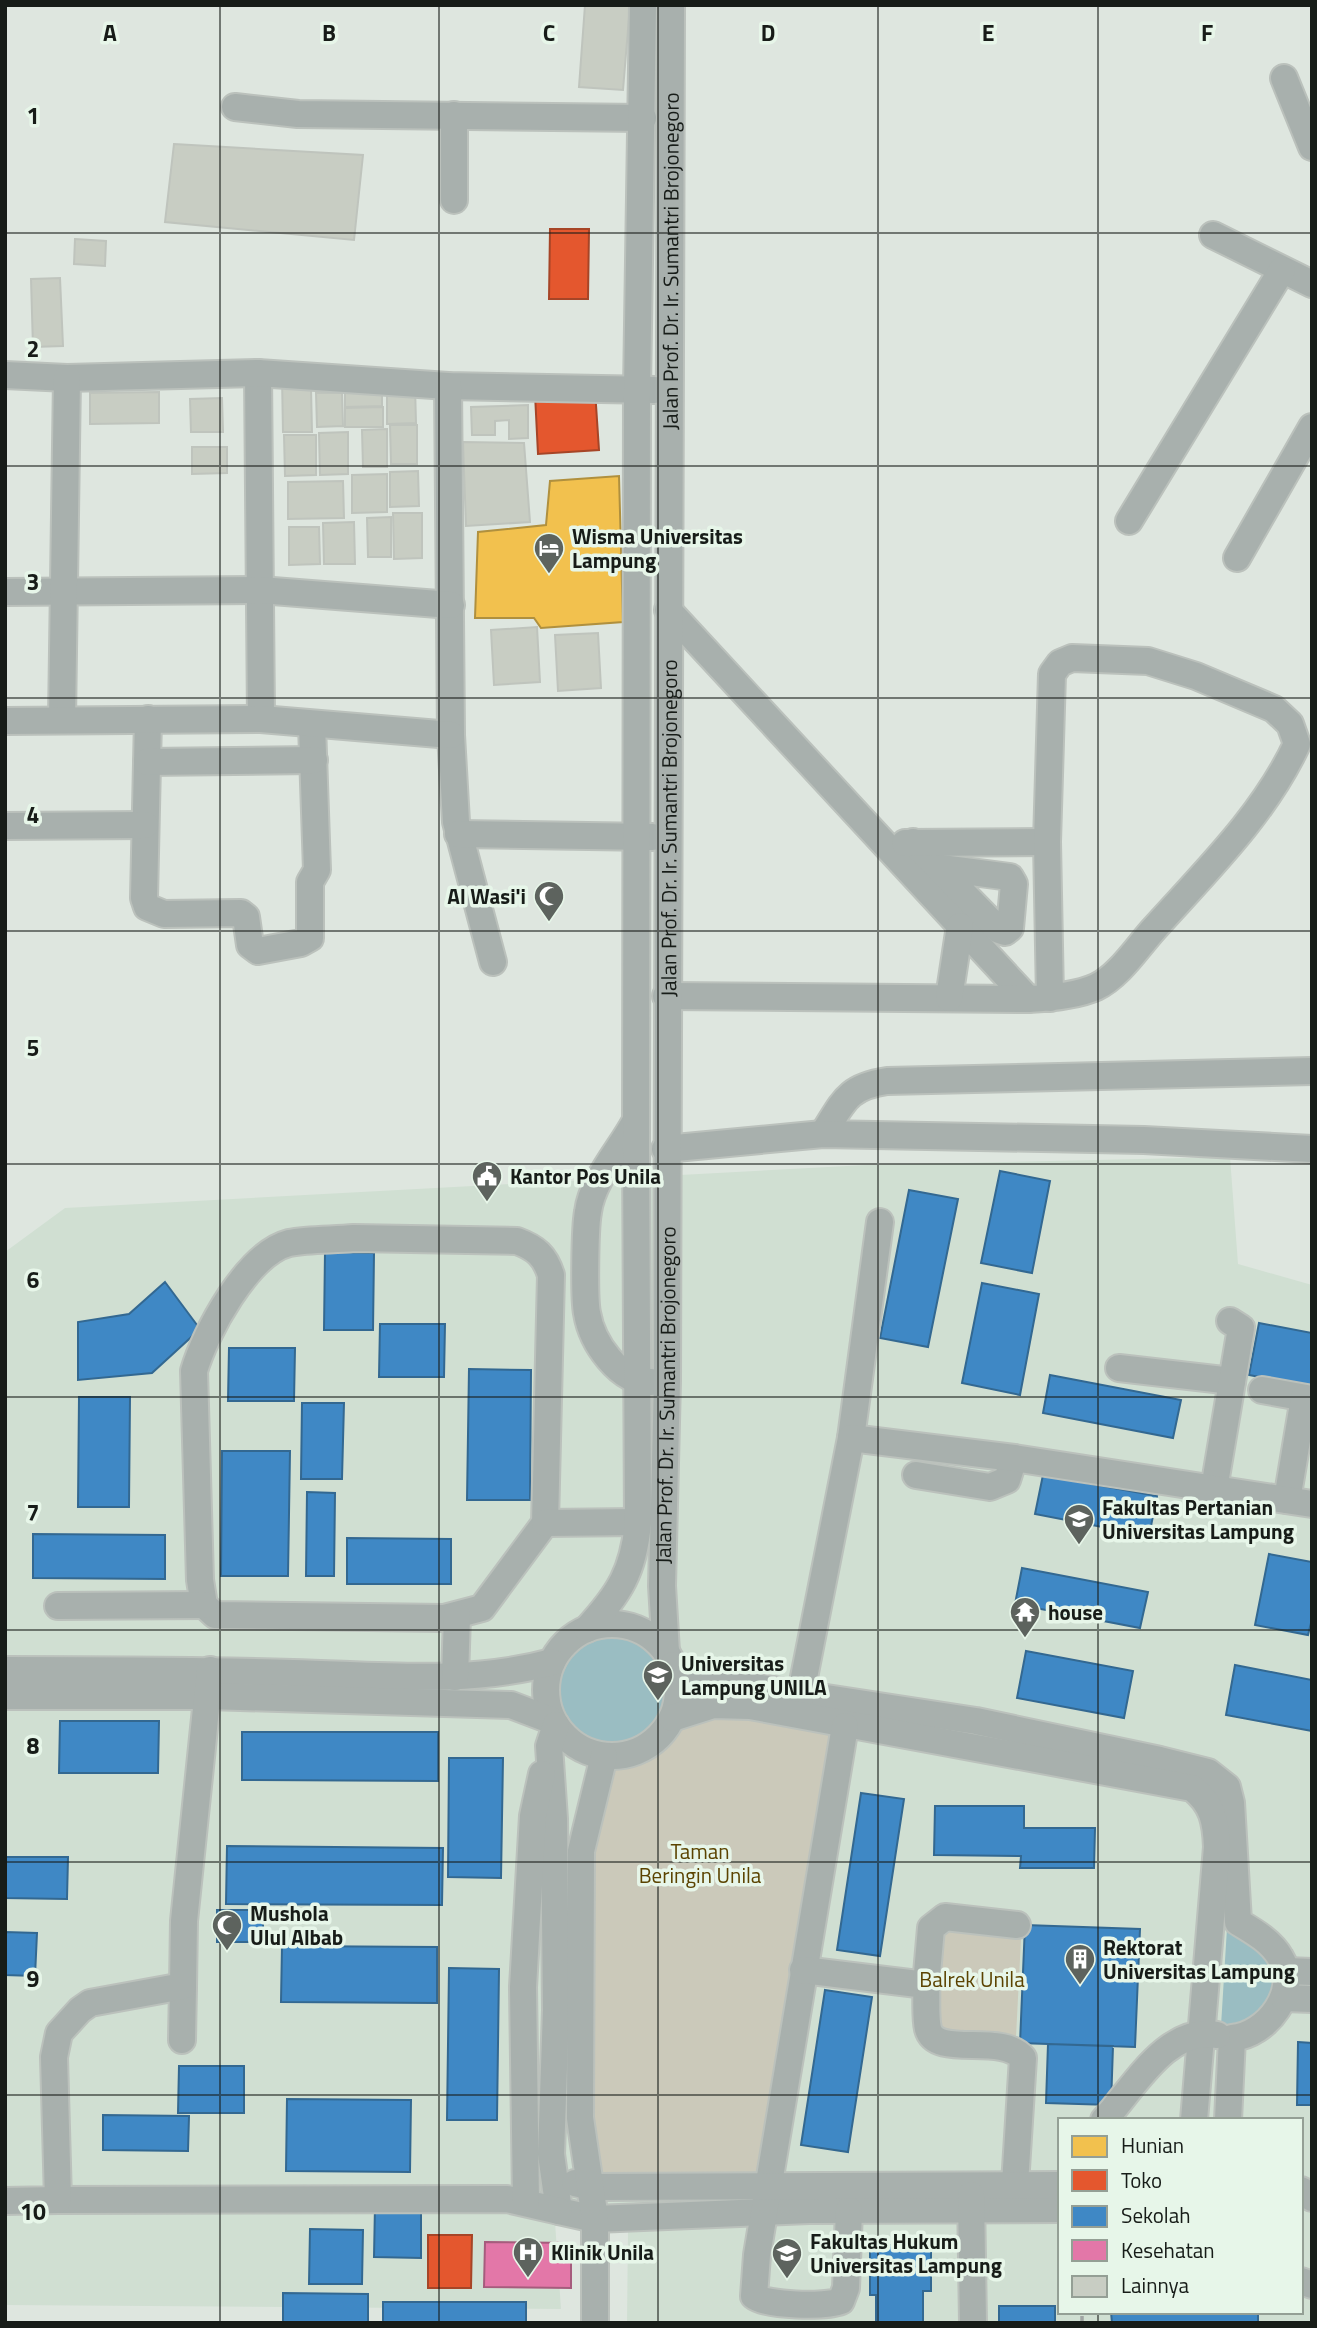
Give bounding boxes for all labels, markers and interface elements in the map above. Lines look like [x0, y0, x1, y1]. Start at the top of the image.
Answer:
text: A [103, 15, 117, 50]
text: B [322, 15, 336, 50]
text: C [543, 15, 555, 50]
text: D [761, 15, 775, 50]
text: E [982, 15, 994, 50]
text: F [1201, 15, 1213, 50]
street label: Jalan Prof. Dr. Ir. Sumantri Brojonegoro [654, 92, 687, 430]
text: 1 [27, 98, 39, 133]
text: 2 [27, 331, 39, 366]
place label: Wisma Universitas Lampung [572, 520, 743, 576]
hotel icon: Wisma Universitas Lampung [532, 531, 566, 575]
text: 3 [27, 564, 39, 599]
street label: Jalan Prof. Dr. Ir. Sumantri Brojonegoro [652, 659, 685, 997]
text: 4 [27, 797, 39, 832]
mosque icon: Al Wasi'i [532, 879, 566, 923]
place label: Al Wasi'i [447, 880, 526, 912]
text: 5 [27, 1030, 39, 1065]
public building icon: Kantor Pos Unila [470, 1159, 504, 1203]
place label: Kantor Pos Unila [510, 1160, 661, 1192]
street label: Jalan Prof. Dr. Ir. Sumantri Brojonegoro [647, 1226, 683, 1564]
text: 6 [27, 1262, 40, 1297]
place label: Fakultas Pertanian Universitas Lampung [1102, 1491, 1294, 1547]
text: 7 [27, 1495, 39, 1530]
school or university icon: Fakultas Pertanian Universitas Lampung [1062, 1502, 1096, 1546]
temple icon: house [1008, 1595, 1042, 1639]
place label: house [1048, 1596, 1103, 1628]
place label: Universitas Lampung UNILA [681, 1647, 827, 1703]
school or university icon: Universitas Lampung UNILA [641, 1658, 675, 1702]
text: 8 [27, 1728, 40, 1763]
park label: Taman Beringin Unila [639, 1835, 762, 1891]
place label: Mushola Ulul Albab [250, 1897, 343, 1953]
mosque icon: Mushola Ulul Albab [210, 1908, 244, 1952]
place label: Rektorat Universitas Lampung [1103, 1931, 1295, 1987]
building icon: Rektorat Universitas Lampung [1063, 1942, 1097, 1986]
text: 9 [27, 1961, 40, 1996]
park label: Balrek Unila [919, 1963, 1025, 1995]
legend [1058, 2118, 1303, 2314]
text: Hunian [1121, 2129, 1184, 2161]
text: Toko [1121, 2164, 1162, 2196]
text: 10 [20, 2194, 46, 2229]
text: Sekolah [1121, 2199, 1191, 2231]
place label: Fakultas Hukum Universitas Lampung [810, 2225, 1002, 2281]
text: Kesehatan [1121, 2234, 1215, 2266]
hospital icon: Klinik Unila [511, 2235, 545, 2279]
place label: Klinik Unila [551, 2236, 654, 2268]
school or university icon: Fakultas Hukum Universitas Lampung [770, 2236, 804, 2280]
text: Lainnya [1121, 2269, 1190, 2301]

